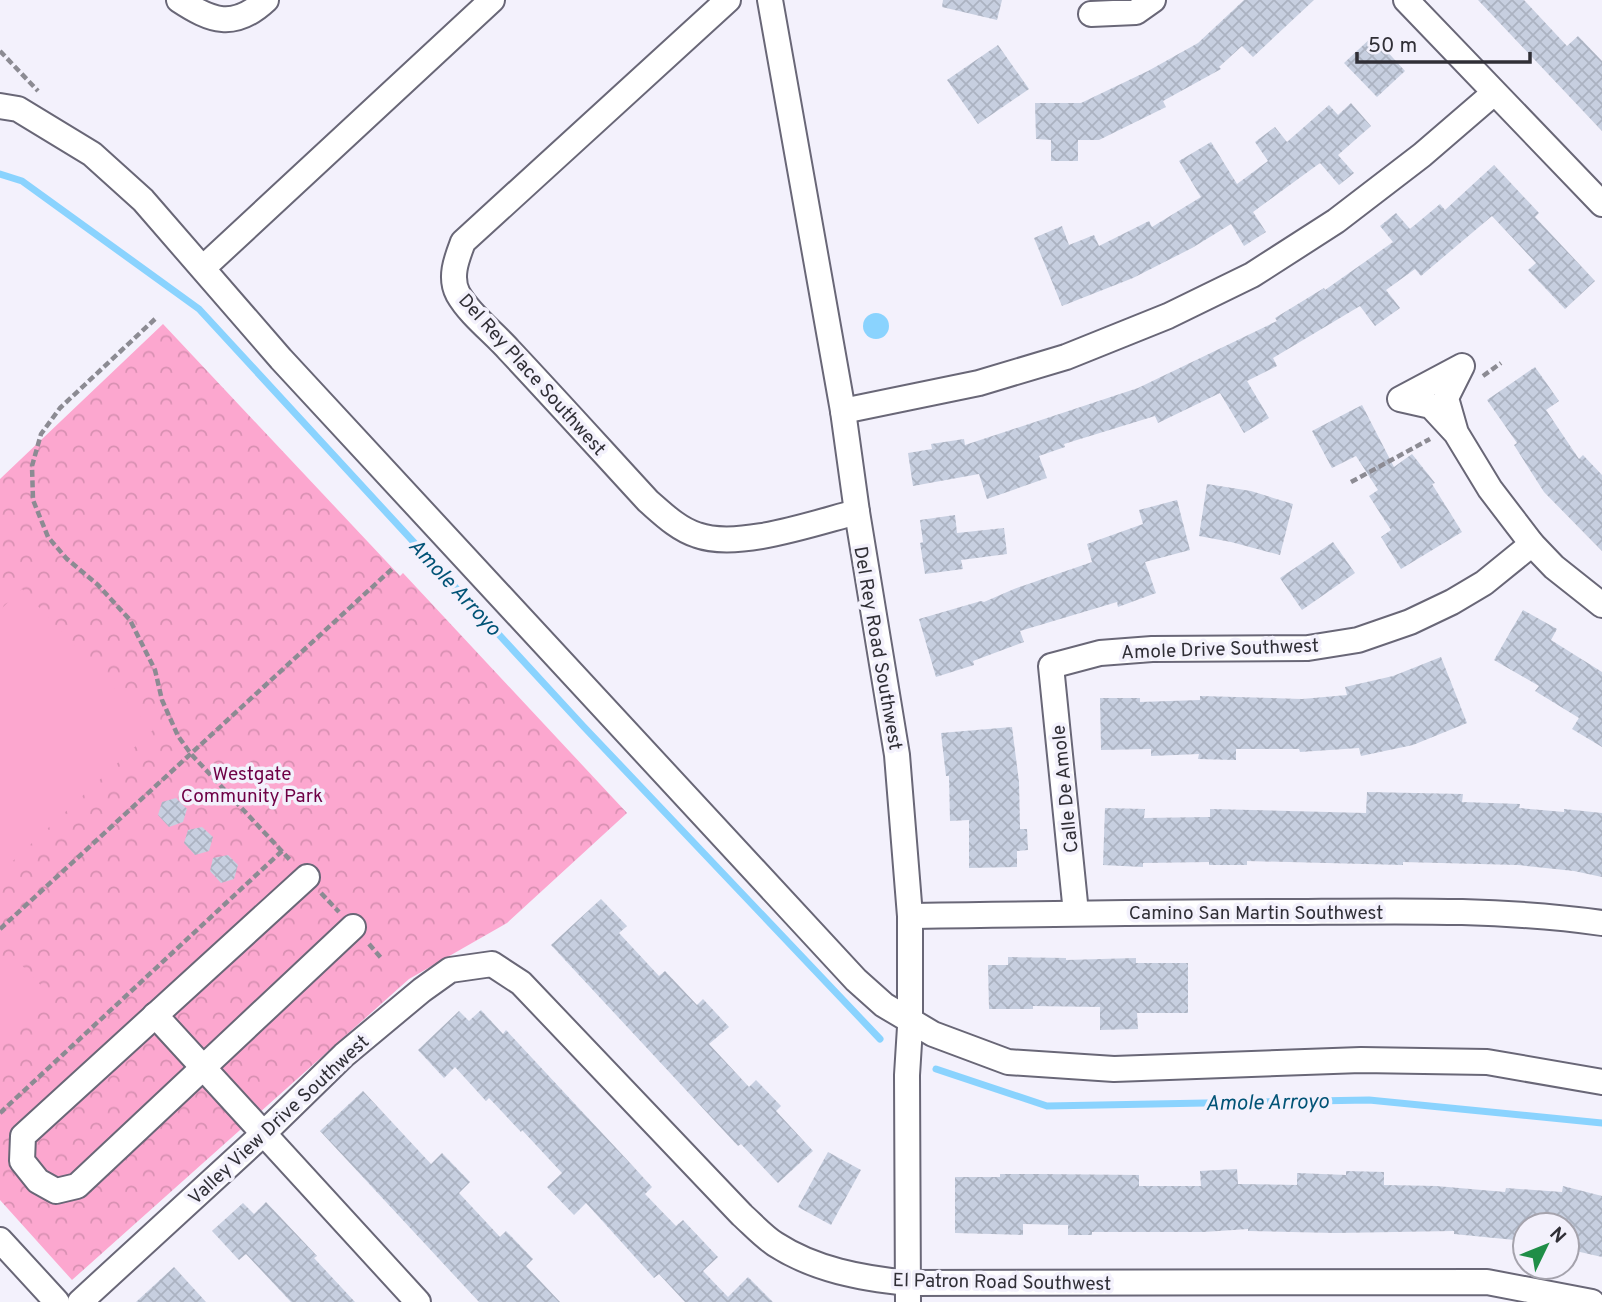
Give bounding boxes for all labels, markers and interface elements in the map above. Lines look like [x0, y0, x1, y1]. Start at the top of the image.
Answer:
scale bar [1357, 21, 1530, 65]
text: 50 m [1368, 33, 1417, 60]
street label: Del Rey Place Southwest [453, 289, 611, 461]
water label: Amole Arroyo [402, 534, 506, 643]
street label: Del Rey Road Southwest [847, 545, 907, 752]
street label: Amole Drive Southwest [1121, 635, 1319, 665]
street label: Calle De Amole [1047, 724, 1085, 854]
park label: Westgate Community Park [181, 763, 323, 809]
street label: Camino San Martin Southwest [1129, 902, 1383, 926]
street label: Valley View Drive Southwest [184, 1030, 375, 1211]
water label: Amole Arroyo [1205, 1089, 1330, 1118]
north arrow [1511, 1211, 1581, 1281]
text: N [1544, 1223, 1570, 1249]
street label: El Patron Road Southwest [892, 1269, 1111, 1297]

